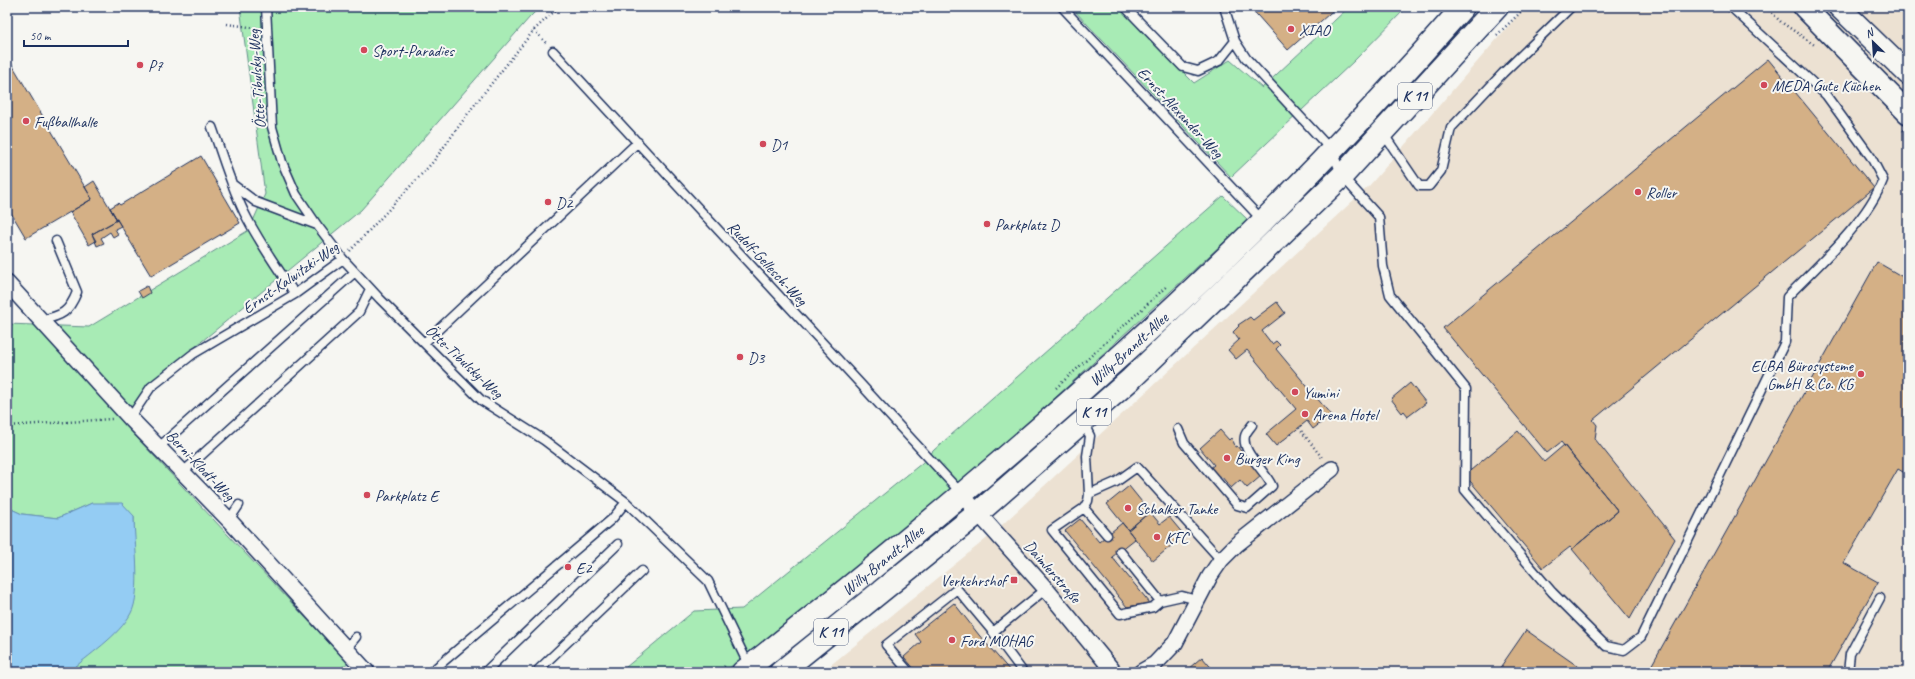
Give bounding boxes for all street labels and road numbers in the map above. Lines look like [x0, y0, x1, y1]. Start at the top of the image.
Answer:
street label: Ötte-Tibulsky-Weg [243, 27, 270, 129]
street label: Ernst-Alexander-Weg [1133, 63, 1229, 163]
road number: K 11 [1398, 83, 1432, 109]
street label: Rudolf-Gellesch-Weg [723, 217, 812, 311]
street label: Ernst-Kalwitzki-Weg [239, 237, 344, 318]
street label: Willy-Brandt-Allee [1085, 307, 1174, 391]
street label: Ötte-Tibulsky-Weg [421, 321, 508, 404]
road number: K 11 [1077, 399, 1111, 425]
street label: Berni-Klodt-Weg [162, 426, 240, 506]
street label: Willy-Brandt-Allee [838, 520, 930, 600]
street label: Daimlerstraße [1019, 536, 1086, 609]
road number: K 11 [814, 619, 848, 645]

